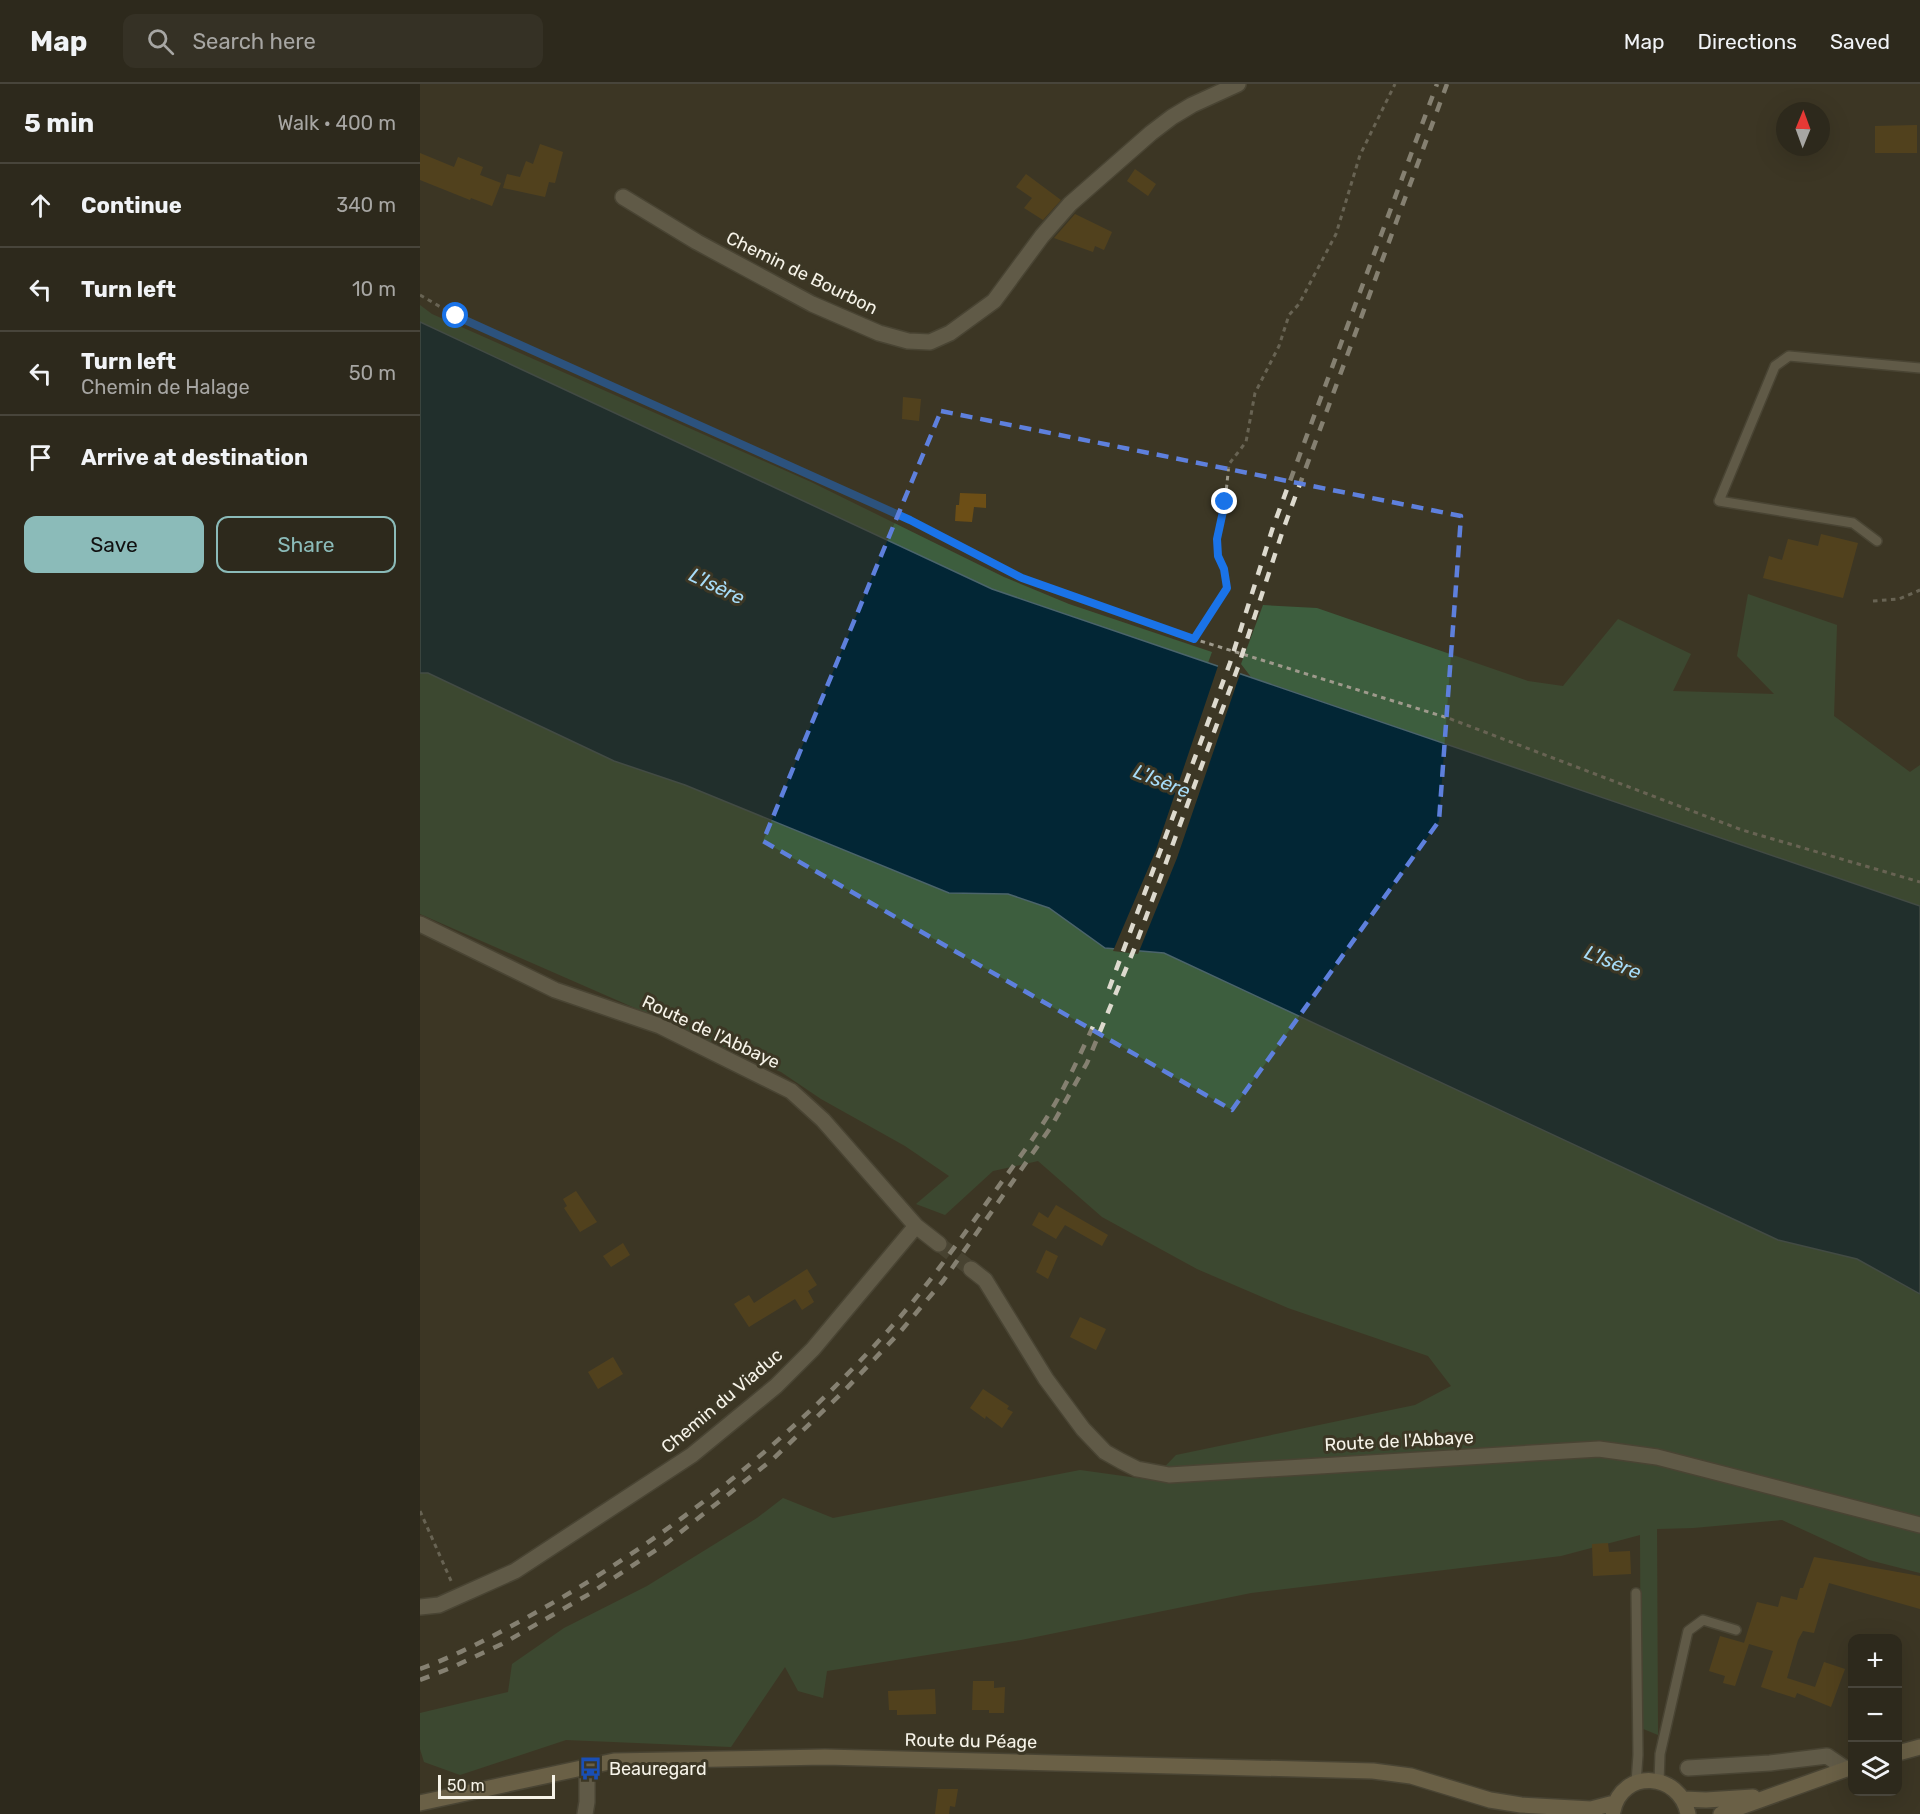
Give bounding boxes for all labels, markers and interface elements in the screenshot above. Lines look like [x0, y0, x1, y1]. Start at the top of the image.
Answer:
search box [123, 14, 543, 68]
text: Map [30, 25, 87, 58]
icon: search [144, 25, 177, 58]
text: Search here [192, 28, 316, 55]
text: Map [1624, 29, 1665, 54]
text: Directions [1698, 29, 1797, 54]
text: Saved [1830, 29, 1890, 54]
north arrow [1776, 102, 1830, 156]
text: 5 min [24, 108, 94, 139]
text: Walk · 400 m [277, 111, 396, 135]
icon: ahead [24, 189, 57, 222]
text: Continue [81, 192, 182, 219]
text: 340 m [336, 193, 396, 217]
street label: Chemin de Bourbon [723, 227, 881, 319]
icon: left [24, 273, 57, 306]
text: Turn left [81, 276, 176, 303]
text: 10 m [352, 277, 396, 301]
route start [442, 302, 468, 328]
text: Turn left [81, 348, 176, 375]
icon: left [24, 357, 57, 390]
text: 50 m [349, 361, 396, 385]
text: Chemin de Halage [81, 375, 250, 399]
icon: arrive [24, 441, 57, 474]
text: Arrive at destination [81, 444, 308, 471]
route end [1211, 488, 1237, 514]
button: Save [24, 516, 204, 573]
button: Share [216, 516, 396, 573]
water label: L'Isère [685, 562, 749, 610]
water label: L'Isère [1130, 759, 1194, 803]
water label: L'Isère [1581, 940, 1645, 984]
street label: Route de l'Abbaye [639, 990, 783, 1074]
street label: Chemin du Viaduc [657, 1344, 787, 1458]
street label: Route de l'Abbaye [1324, 1426, 1474, 1456]
map controls [1848, 1634, 1902, 1796]
button: + [1848, 1634, 1902, 1688]
button: − [1848, 1688, 1902, 1742]
street label: Route du Péage [905, 1729, 1037, 1753]
button: layers [1848, 1742, 1902, 1796]
bus stop icon: Beauregard [578, 1756, 604, 1782]
place label: Beauregard [609, 1758, 707, 1780]
scale bar [438, 1772, 555, 1800]
text: 50 m [447, 1776, 485, 1795]

